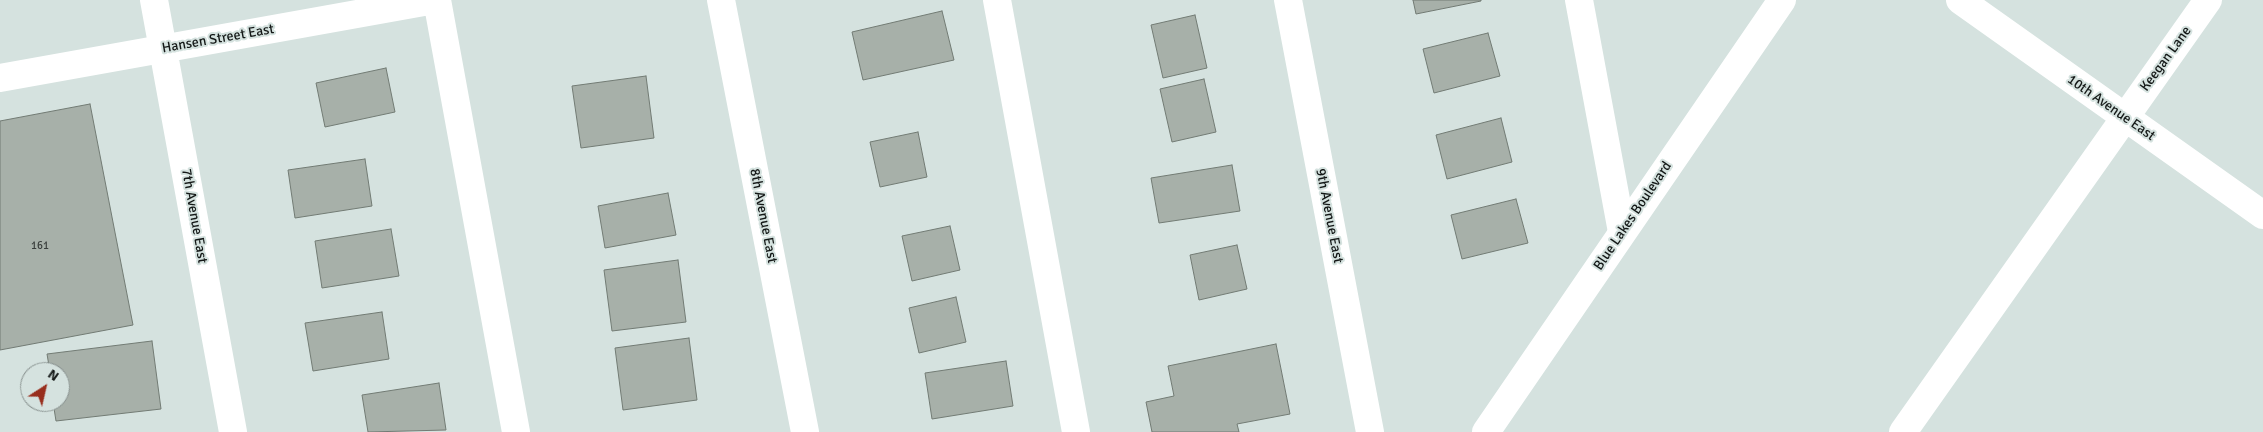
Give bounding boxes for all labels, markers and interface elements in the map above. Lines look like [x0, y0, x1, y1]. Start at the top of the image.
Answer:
street label: Hansen Street East [161, 21, 275, 57]
street label: Keegan Lane [2137, 23, 2195, 95]
street label: 10th Avenue East [2064, 71, 2158, 145]
street label: Blue Lakes Boulevard [1590, 158, 1676, 274]
street label: 7th Avenue East [177, 167, 211, 265]
street label: 8th Avenue East [746, 167, 780, 265]
street label: 9th Avenue East [1312, 167, 1346, 265]
house number: 161 [31, 239, 49, 253]
north arrow [20, 362, 70, 412]
text: N [44, 365, 62, 385]

